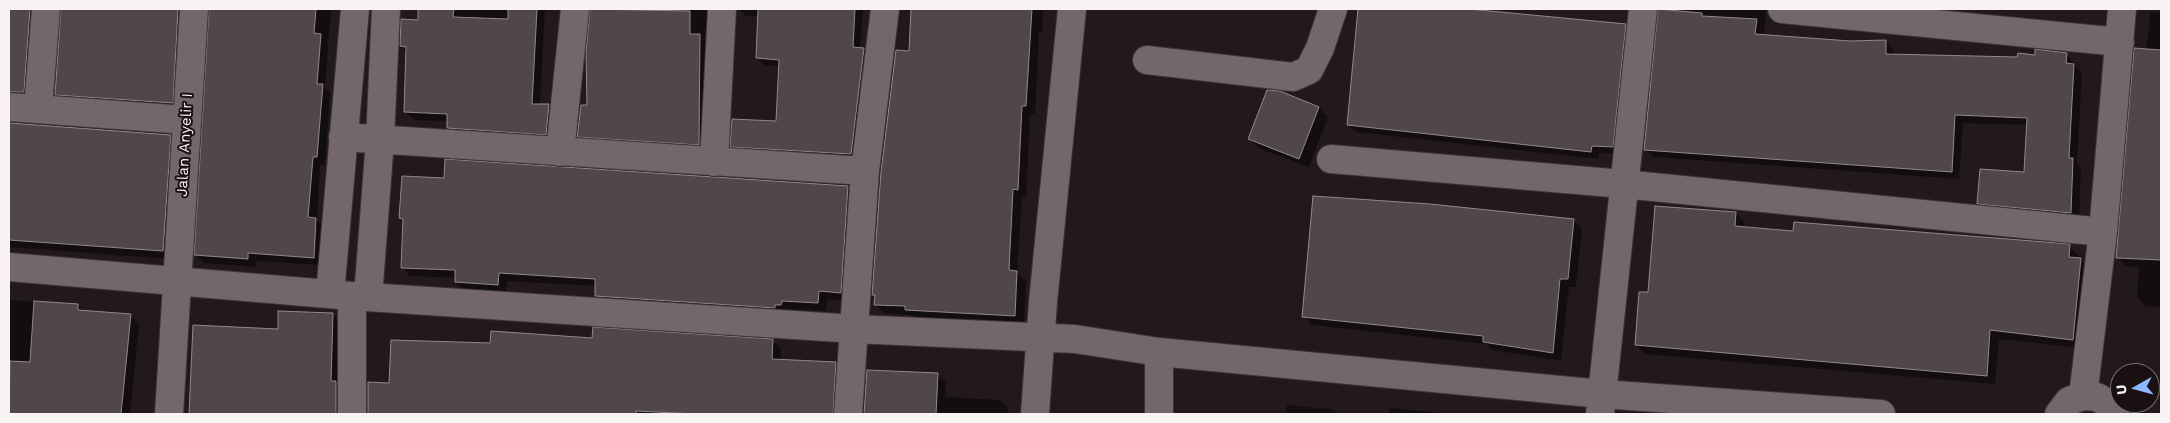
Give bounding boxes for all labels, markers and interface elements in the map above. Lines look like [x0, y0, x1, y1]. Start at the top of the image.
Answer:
street label: Jalan Anyelir I [173, 93, 197, 197]
north arrow [2110, 363, 2160, 413]
text: U [2113, 384, 2130, 396]

